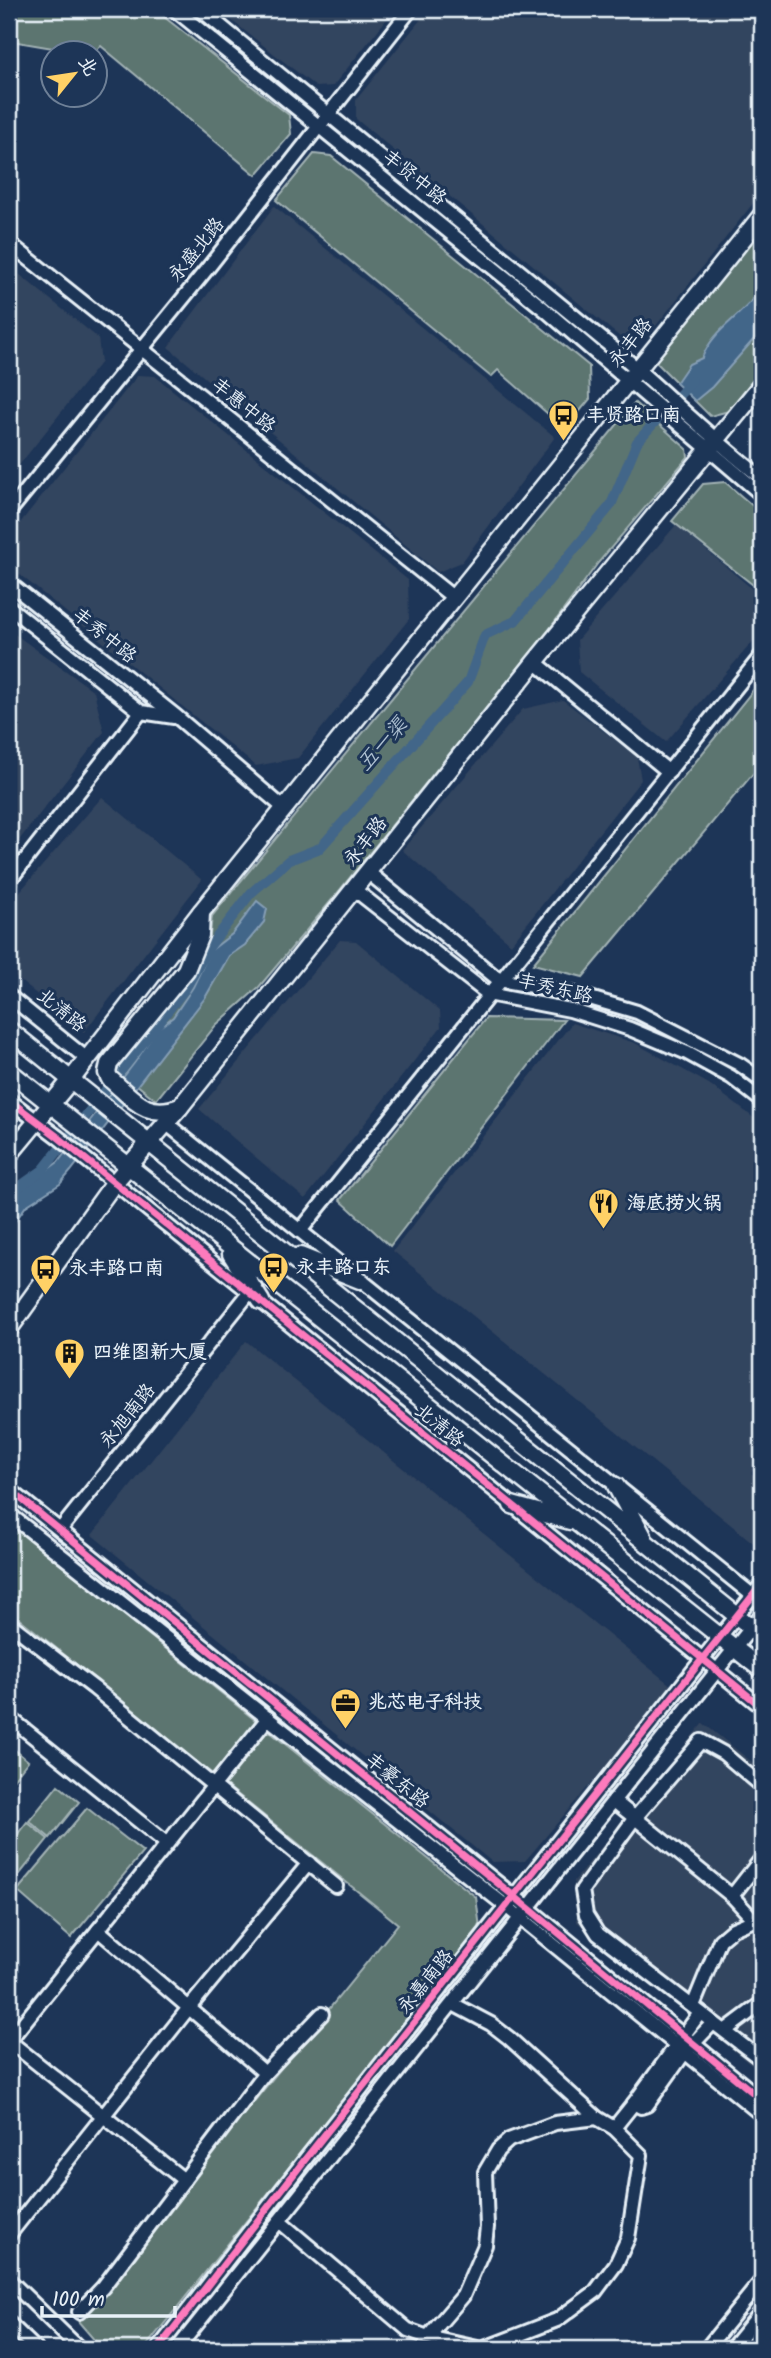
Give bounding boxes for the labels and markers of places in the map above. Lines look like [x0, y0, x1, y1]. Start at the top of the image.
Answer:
bus stop icon: 丰贤路口南 [546, 399, 580, 443]
place label: 丰贤路口南 [586, 401, 681, 431]
restaurant icon: 海底捞火锅 [587, 1187, 621, 1231]
place label: 海底捞火锅 [627, 1189, 722, 1219]
bus stop icon: 永丰路口东 [256, 1251, 290, 1295]
bus stop icon: 永丰路口南 [29, 1252, 63, 1296]
place label: 永丰路口东 [296, 1253, 391, 1283]
place label: 永丰路口南 [69, 1254, 164, 1284]
building icon: 四维图新大厦 [53, 1336, 87, 1380]
place label: 四维图新大厦 [93, 1338, 207, 1368]
office icon: 兆芯电子科技 [328, 1686, 362, 1730]
place label: 兆芯电子科技 [368, 1688, 482, 1718]

